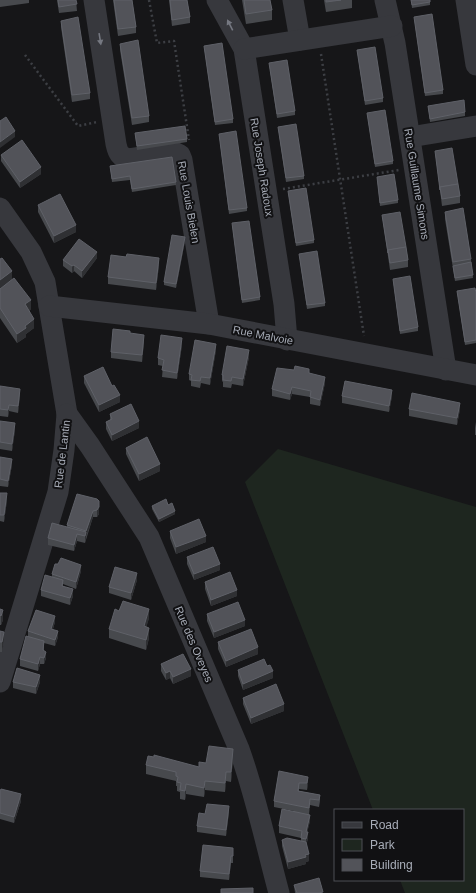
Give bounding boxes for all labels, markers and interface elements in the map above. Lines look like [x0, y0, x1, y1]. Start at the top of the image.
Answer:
one-way arrow [227, 19, 234, 31]
one-way arrow [97, 32, 103, 45]
street label: Rue Joseph Radoux [248, 117, 276, 218]
street label: Rue Guillaume Simons [402, 128, 432, 241]
street label: Rue Louis Bielen [176, 160, 202, 244]
street label: Rue Malvoie [232, 323, 294, 347]
street label: Rue de Lantin [52, 419, 72, 489]
street label: Rue des Oveyes [173, 604, 216, 684]
legend [334, 809, 464, 881]
text: Road [370, 818, 399, 832]
text: Park [370, 838, 396, 852]
text: Building [370, 858, 413, 872]

